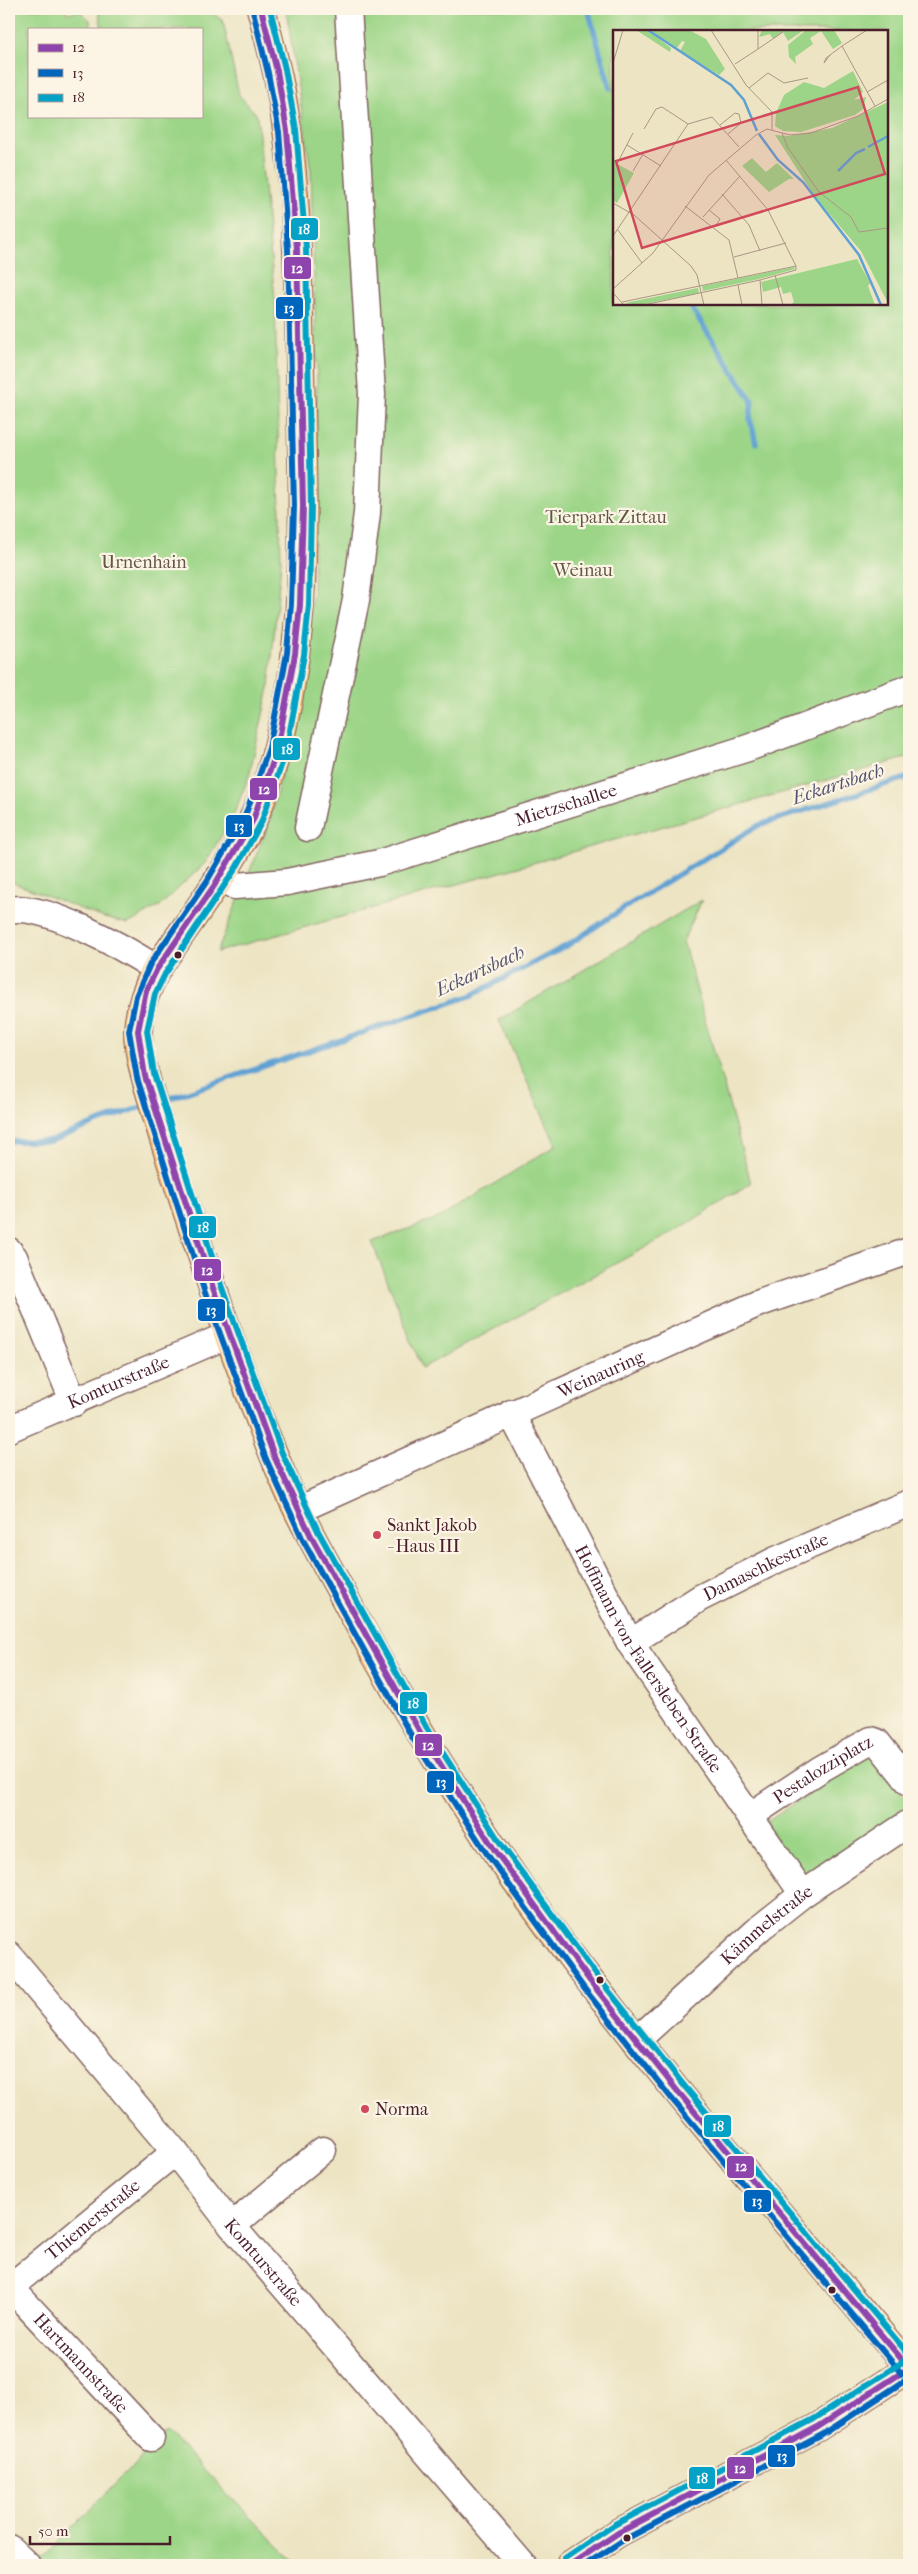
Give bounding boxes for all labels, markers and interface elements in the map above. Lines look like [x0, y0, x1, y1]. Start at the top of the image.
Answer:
legend [28, 28, 202, 118]
inset map [613, 30, 888, 305]
text: 12 [72, 38, 85, 56]
text: 13 [72, 64, 84, 82]
text: 18 [72, 88, 85, 106]
line badge: 18 [290, 217, 319, 241]
text: 18 [298, 221, 310, 238]
line badge: 12 [283, 256, 312, 280]
text: 12 [291, 260, 303, 277]
line badge: 13 [275, 296, 304, 320]
text: 13 [284, 300, 295, 317]
park label: Tierpark Zittau [545, 507, 667, 528]
park label: Urnenhain [101, 552, 187, 573]
park label: Weinau [552, 560, 613, 581]
line badge: 18 [272, 737, 301, 761]
text: 18 [281, 741, 293, 758]
water label: Eckartsbach [788, 759, 887, 810]
line badge: 12 [249, 777, 278, 801]
street label: Mietzschallee [512, 779, 619, 831]
text: 12 [258, 781, 270, 798]
line badge: 13 [225, 814, 253, 838]
text: 13 [234, 818, 245, 835]
water label: Eckartsbach [431, 941, 528, 1002]
unlabelled marker [173, 950, 183, 960]
line badge: 18 [188, 1215, 217, 1239]
text: 18 [197, 1219, 209, 1236]
line badge: 12 [193, 1258, 222, 1282]
text: 12 [201, 1262, 213, 1279]
line badge: 13 [197, 1298, 226, 1322]
text: 13 [206, 1302, 217, 1319]
street label: Weinauring [553, 1345, 648, 1403]
street label: Komturstraße [64, 1351, 173, 1413]
place label: Sankt Jakob - Haus III [387, 1515, 477, 1557]
street label: Damaschkestraße [700, 1528, 831, 1605]
marker: Sankt Jakob - Haus III [371, 1529, 383, 1541]
street label: Hoffmann-von-Fallersleben-Straße [571, 1541, 727, 1777]
line badge: 18 [399, 1691, 428, 1715]
text: 18 [407, 1695, 419, 1712]
street label: Pestalozziplatz [769, 1731, 876, 1808]
line badge: 12 [414, 1733, 443, 1757]
text: 12 [422, 1737, 434, 1754]
line badge: 13 [426, 1770, 455, 1794]
text: 13 [436, 1774, 447, 1791]
street label: Kämmelstraße [716, 1880, 816, 1969]
unlabelled marker [595, 1975, 605, 1985]
place label: Norma [375, 2099, 429, 2120]
marker: Norma [359, 2103, 371, 2115]
line badge: 18 [703, 2114, 732, 2138]
text: 18 [712, 2118, 724, 2135]
line badge: 12 [726, 2155, 755, 2179]
text: 12 [735, 2158, 747, 2175]
street label: Thiemerstraße [41, 2175, 144, 2264]
line badge: 13 [743, 2189, 772, 2213]
text: 13 [752, 2193, 763, 2210]
street label: Komturstraße [220, 2214, 307, 2311]
unlabelled marker [827, 2285, 837, 2295]
street label: Hartmannstraße [29, 2309, 133, 2417]
line badge: 13 [767, 2444, 796, 2468]
text: 13 [777, 2448, 788, 2465]
line badge: 12 [726, 2456, 755, 2480]
text: 12 [734, 2460, 746, 2477]
line badge: 18 [688, 2466, 716, 2490]
text: 18 [696, 2470, 708, 2487]
scale bar [30, 2514, 170, 2546]
text: 50 m [38, 2522, 69, 2540]
unlabelled marker [622, 2533, 632, 2543]

